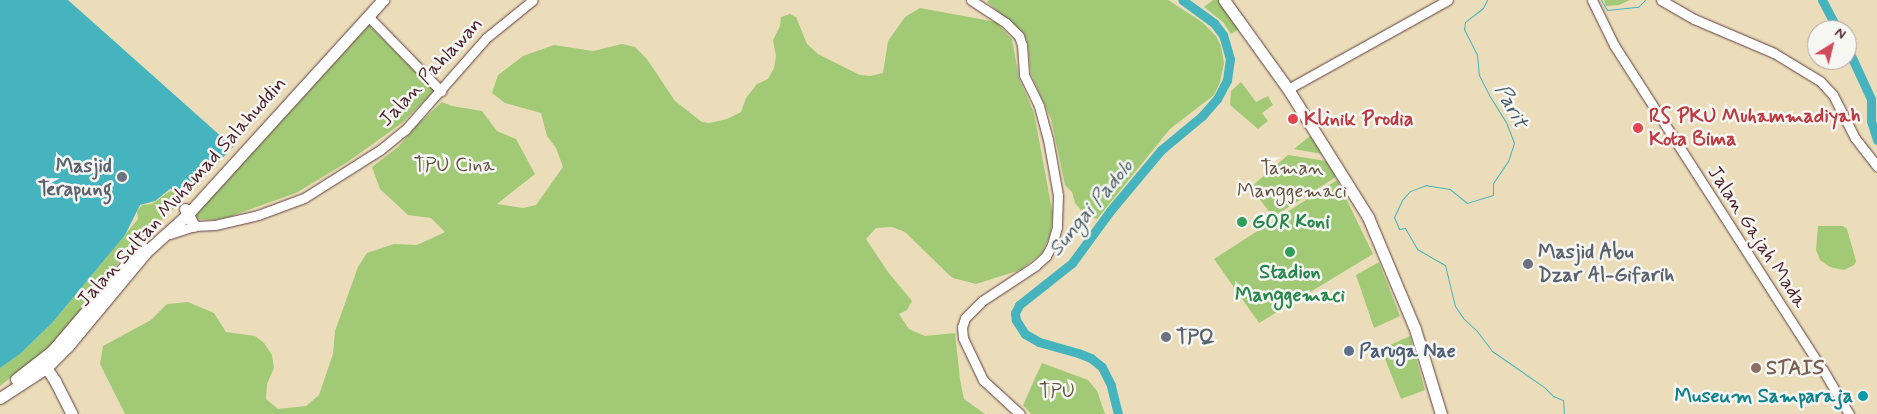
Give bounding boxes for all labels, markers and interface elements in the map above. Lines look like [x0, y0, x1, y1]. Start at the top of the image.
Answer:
street label: Jalan Pahlawan [374, 13, 488, 131]
north arrow [1807, 20, 1857, 70]
text: N [1831, 24, 1849, 44]
street label: Jalan Sultan Muhamad Salahuddin [70, 70, 294, 314]
water label: Parit [1489, 80, 1533, 132]
place label: RS PKU Muhammadiyah Kota Bima [1649, 104, 1860, 151]
place label: Klinik Prodia [1304, 107, 1412, 131]
marker: Klinik Prodia [1286, 112, 1300, 126]
marker: RS PKU Muhammadiyah Kota Bima [1631, 121, 1645, 135]
park label: TPU Cina [414, 153, 494, 177]
place label: Masjid Terapung [38, 154, 112, 201]
water label: Sungai Padolo [1043, 155, 1139, 261]
park label: Taman Manggemaci [1237, 156, 1347, 203]
street label: Jalan Gajah Mada [1703, 163, 1811, 311]
marker: Masjid Terapung [116, 171, 128, 183]
place label: GOR Koni [1252, 210, 1334, 234]
marker: GOR Koni [1236, 216, 1248, 228]
place label: Masjid Abu Dzar Al-Gifarih [1538, 240, 1675, 287]
marker: Stadion Manggemaci [1284, 246, 1296, 258]
marker: Masjid Abu Dzar Al-Gifarih [1522, 258, 1534, 270]
place label: Stadion Manggemaci [1235, 260, 1345, 307]
place label: TPQ [1176, 325, 1215, 349]
marker: TPQ [1160, 331, 1172, 343]
place label: Paruga Nae [1359, 339, 1456, 363]
marker: Paruga Nae [1343, 345, 1355, 357]
place label: STAIS [1766, 356, 1824, 380]
marker: STAIS [1750, 362, 1762, 374]
park label: TPU [1039, 379, 1075, 403]
place label: Museum Samparaja [1675, 384, 1853, 408]
marker: Museum Samparaja [1857, 390, 1869, 402]

